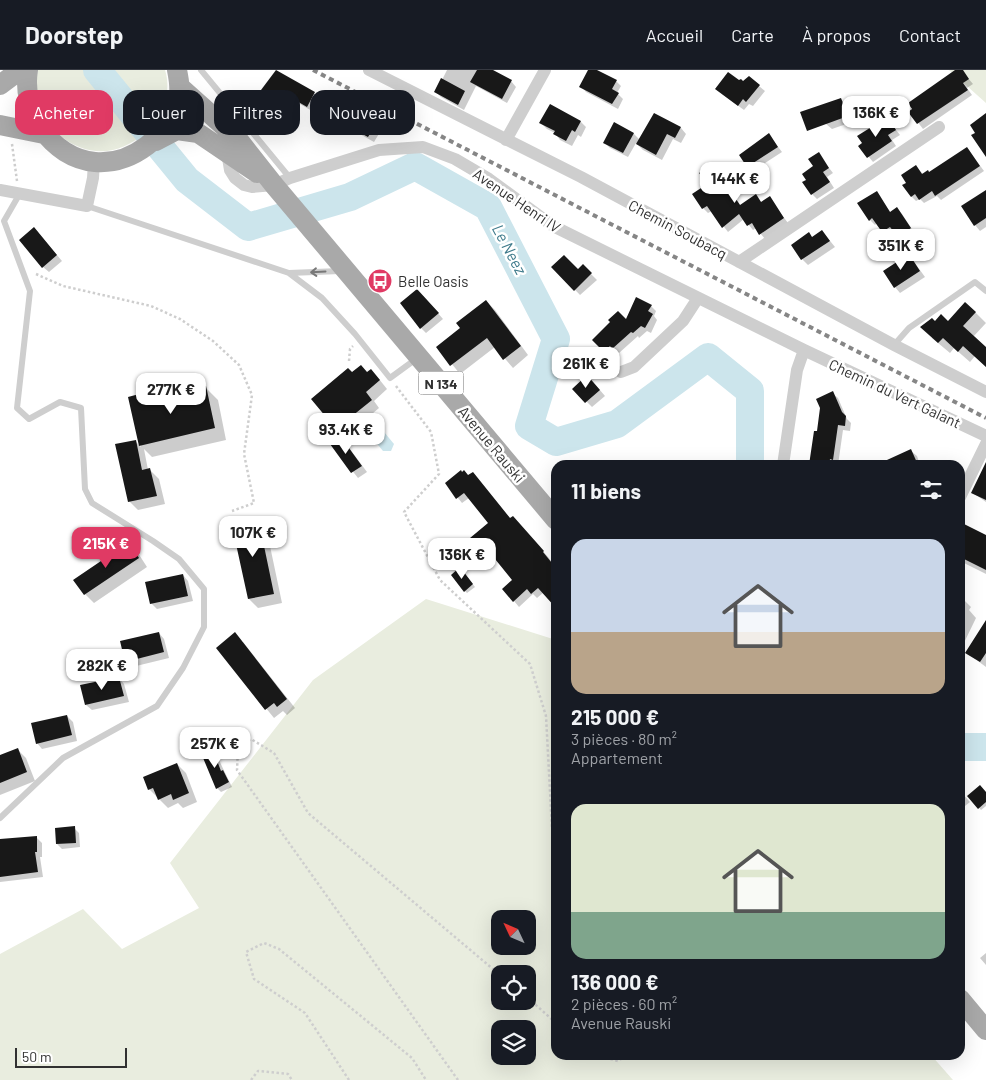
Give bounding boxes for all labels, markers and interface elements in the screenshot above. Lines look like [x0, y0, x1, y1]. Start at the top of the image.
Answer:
text: Doorstep [25, 20, 123, 49]
text: Accueil [646, 24, 703, 46]
text: Carte [731, 24, 774, 46]
text: À propos [802, 24, 871, 46]
text: Contact [899, 24, 961, 46]
chip: Acheter [15, 90, 113, 135]
chip: Louer [123, 90, 204, 135]
chip: Filtres [214, 90, 300, 135]
chip: Nouveau [310, 90, 415, 135]
pin: 136K € [835, 96, 917, 138]
text: 136K € [853, 102, 899, 121]
pin: 144K € [694, 162, 776, 204]
street label: Avenue Henri IV [470, 164, 564, 236]
text: 144K € [711, 168, 759, 187]
street label: Chemin Soubacq [626, 195, 730, 263]
water label: Le Neez [489, 221, 532, 278]
pin: 351K € [860, 228, 942, 271]
text: 351K € [878, 235, 924, 254]
one-way arrow [310, 267, 326, 276]
bus stop icon: Belle Oasis [367, 268, 393, 294]
place label: Belle Oasis [398, 272, 468, 290]
pin: 261K € [545, 346, 627, 389]
text: 261K € [563, 353, 609, 372]
street label: Chemin du Vert Galant [826, 355, 964, 431]
pin: 277K € [130, 372, 212, 415]
road number: N 134 [418, 372, 464, 394]
text: 277K € [147, 379, 195, 398]
street label: Avenue Rauski [455, 402, 529, 486]
pin: 93.4K € [300, 412, 392, 455]
text: 93.4K € [319, 419, 373, 438]
icon: filters [917, 476, 945, 504]
text: 11 biens [571, 478, 641, 503]
pin: 107K € [212, 516, 294, 558]
text: 107K € [230, 522, 276, 541]
pin: 215K € [65, 526, 147, 569]
text: 215K € [83, 533, 129, 552]
pin: 136K € [421, 538, 503, 580]
text: 136K € [439, 544, 485, 563]
icon: home [713, 571, 803, 661]
pin: 282K € [61, 648, 143, 691]
text: 282K € [77, 655, 127, 674]
text: 215 000 € [571, 704, 659, 729]
pin: 257K € [174, 726, 256, 769]
text: 3 pièces · 80 m² [571, 729, 677, 748]
text: 257K € [191, 733, 239, 752]
text: Appartement [571, 748, 663, 767]
icon: home [713, 836, 803, 926]
north arrow [491, 910, 536, 955]
map controls [491, 910, 536, 1065]
button: locate [491, 965, 536, 1010]
text: 136 000 € [571, 969, 659, 994]
text: 2 pièces · 60 m² [571, 994, 677, 1013]
text: Avenue Rauski [571, 1013, 671, 1032]
button: layers [491, 1020, 536, 1065]
scale bar [15, 1045, 128, 1068]
text: 50 m [22, 1048, 51, 1065]

